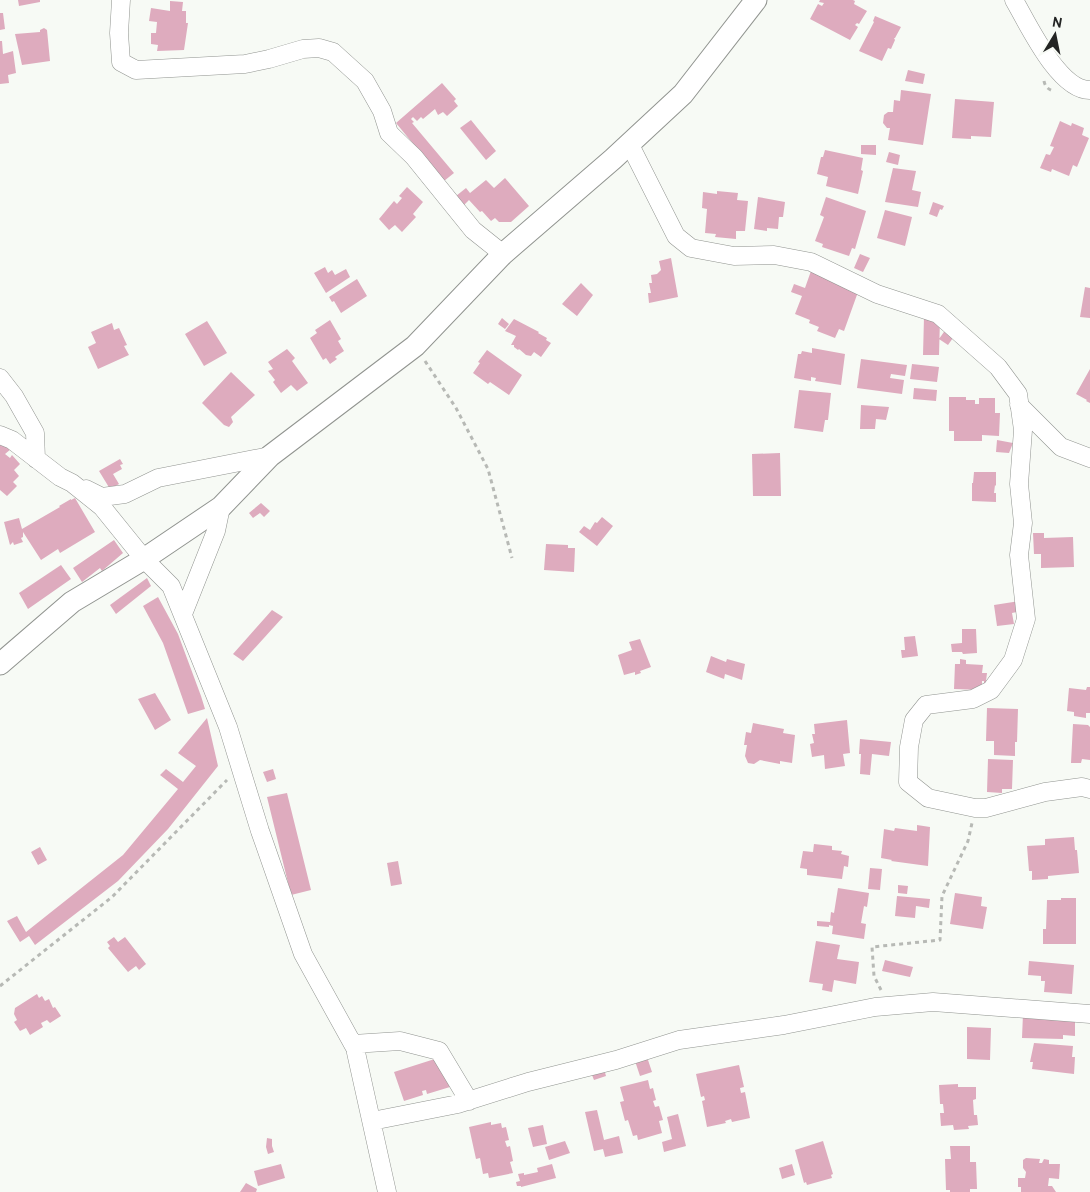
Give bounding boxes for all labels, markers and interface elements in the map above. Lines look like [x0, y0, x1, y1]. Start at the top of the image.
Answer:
north arrow [1030, 10, 1080, 60]
text: N [1051, 14, 1063, 33]

